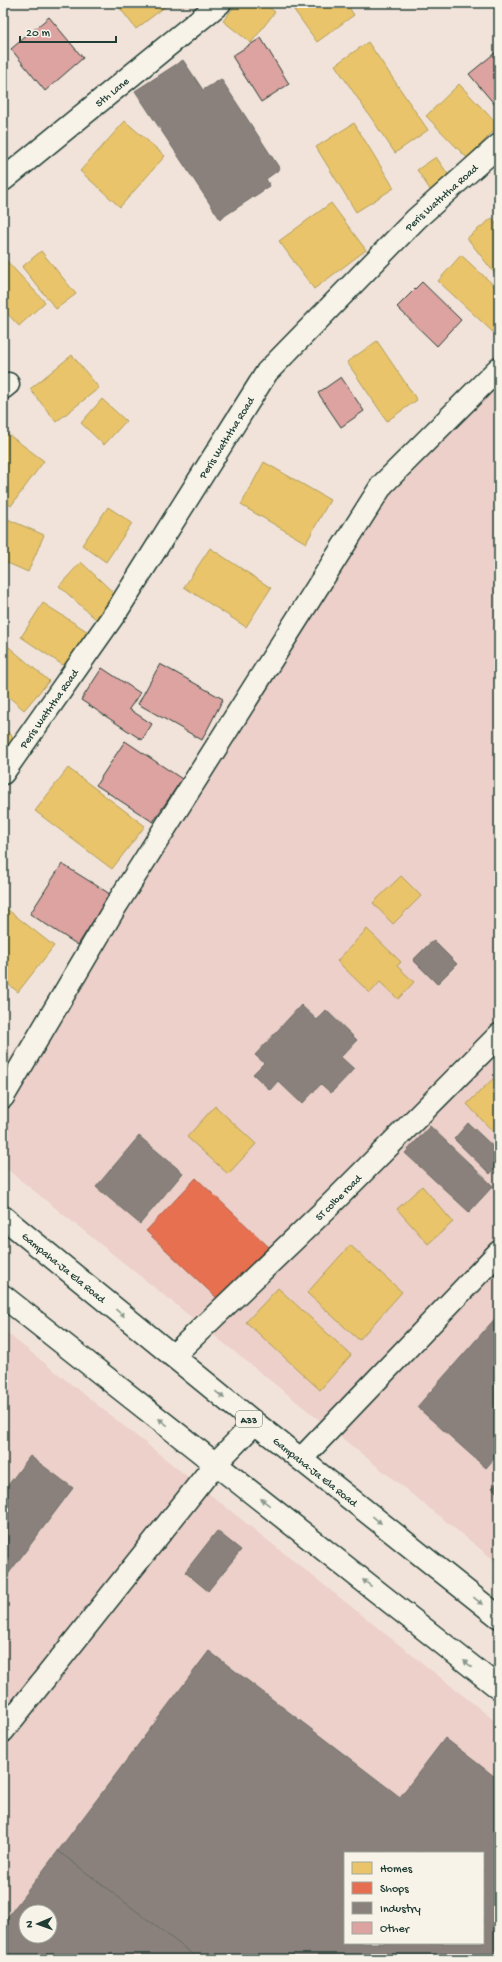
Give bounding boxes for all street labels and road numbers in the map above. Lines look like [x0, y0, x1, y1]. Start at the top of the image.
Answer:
street label: 5th Lane [94, 76, 132, 110]
street label: Peris Waththa Road [403, 162, 482, 235]
street label: Peris Waththa Road [197, 394, 258, 482]
street label: Peris Waththa Road [18, 666, 83, 752]
street label: ST colbe road [314, 1172, 366, 1224]
street label: Gampaha-Ja Ela Road [19, 1231, 108, 1307]
road number: A33 [236, 1411, 262, 1427]
street label: Gampaha-Ja Ela Road [270, 1436, 360, 1511]

